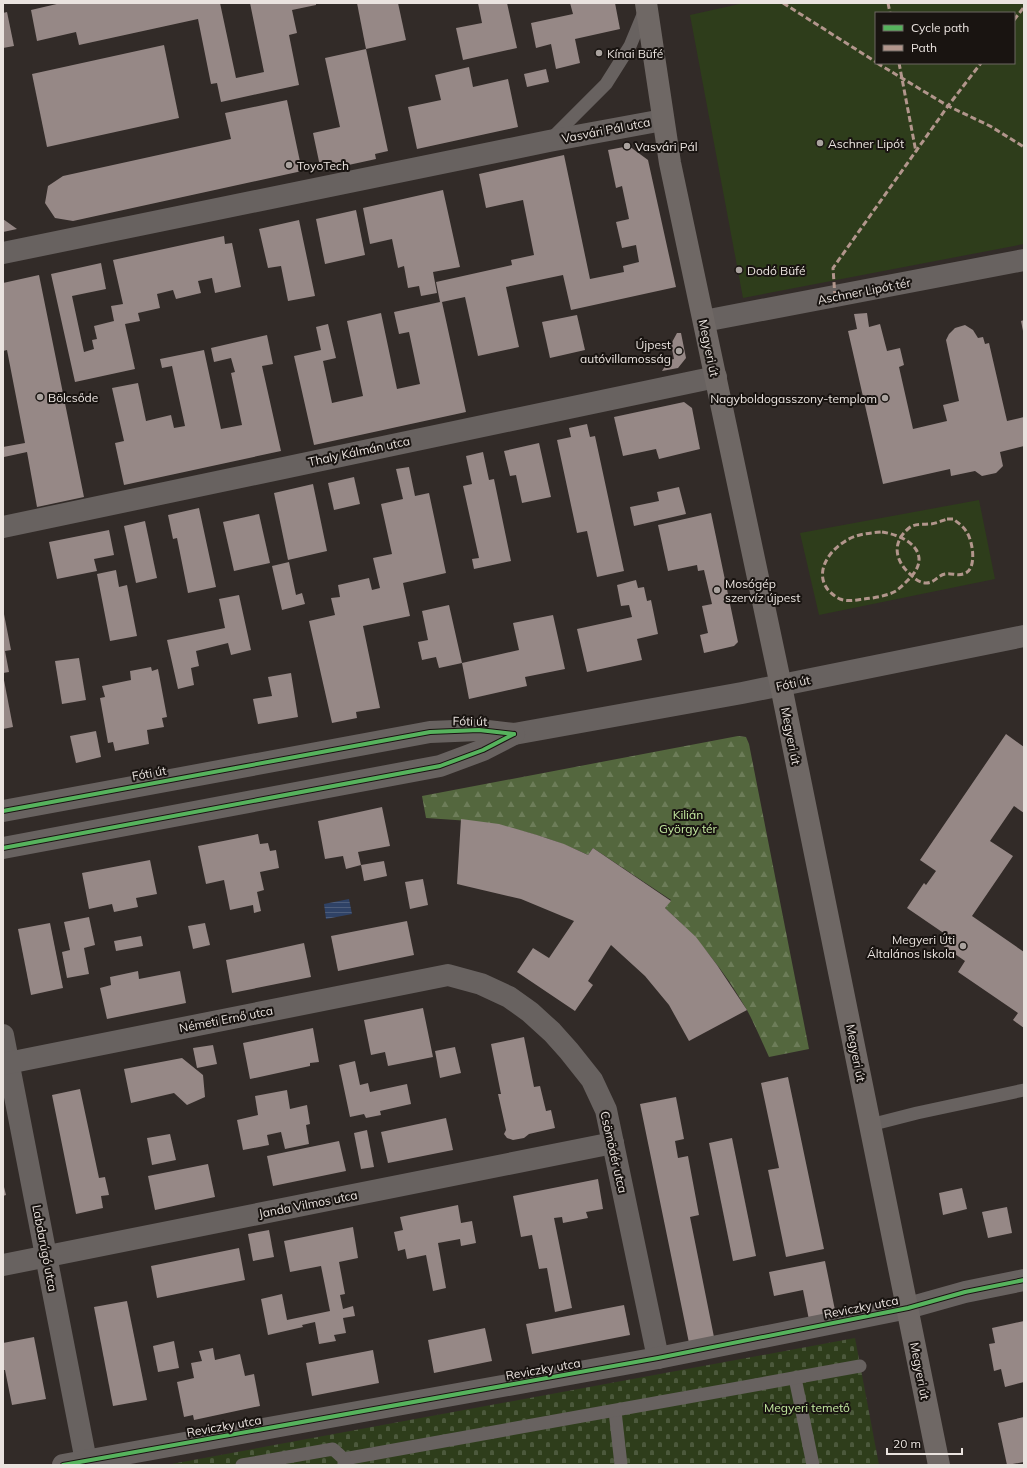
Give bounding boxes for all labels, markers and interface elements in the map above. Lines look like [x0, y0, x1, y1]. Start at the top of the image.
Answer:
legend [875, 12, 1015, 64]
text: Cycle path [911, 20, 969, 35]
text: Path [911, 40, 937, 55]
place label: Kínai Büfé [607, 46, 663, 61]
marker: Kínai Büfé [594, 48, 604, 58]
street label: Vasvári Pál utca [560, 114, 652, 146]
place label: Aschner Lipót [828, 136, 904, 151]
marker: Aschner Lipót [815, 138, 825, 148]
place label: Vasvári Pál [635, 139, 698, 154]
marker: Vasvári Pál [622, 141, 632, 151]
place label: ToyoTech [297, 158, 349, 173]
marker: ToyoTech [284, 160, 294, 170]
place label: Dodó Büfé [747, 263, 806, 278]
marker: Dodó Büfé [734, 265, 744, 275]
street label: Aschner Lipót tér [816, 275, 912, 307]
street label: Megyeri út [696, 318, 722, 378]
place label: Újpest autóvillamosság [580, 337, 671, 366]
marker: Újpest autóvillamosság [674, 346, 684, 356]
place label: Bölcsőde [48, 390, 98, 405]
place label: Nagyboldogasszony-templom [710, 391, 877, 406]
marker: Bölcsőde [35, 392, 45, 402]
marker: Nagyboldogasszony-templom [880, 393, 890, 403]
street label: Thaly Kálmán utca [307, 433, 411, 469]
place label: Mosógép szervíz újpest [725, 576, 800, 605]
marker: Mosógép szervíz újpest [712, 585, 722, 595]
street label: Fóti út [775, 672, 811, 694]
street label: Megyeri út [778, 706, 804, 766]
street label: Fóti út [453, 713, 487, 729]
street label: Fóti út [131, 763, 167, 783]
park label: Kilián György tér [659, 807, 718, 836]
place label: Megyeri Úti Általános Iskola [867, 932, 955, 961]
marker: Megyeri Úti Általános Iskola [958, 941, 968, 951]
street label: Németi Ernő utca [178, 1003, 274, 1035]
street label: Megyeri út [843, 1023, 869, 1083]
street label: Csömödér utca [597, 1110, 631, 1194]
street label: Janda Vilmos utca [257, 1187, 359, 1221]
street label: Labdarúgó utca [29, 1203, 61, 1293]
street label: Reviczky utca [822, 1292, 900, 1322]
street label: Megyeri út [907, 1341, 933, 1401]
street label: Reviczky utca [504, 1355, 582, 1383]
park label: Megyeri temető [764, 1400, 850, 1415]
street label: Reviczky utca [185, 1412, 263, 1440]
scale bar [887, 1430, 962, 1456]
text: 20 m [893, 1436, 921, 1451]

